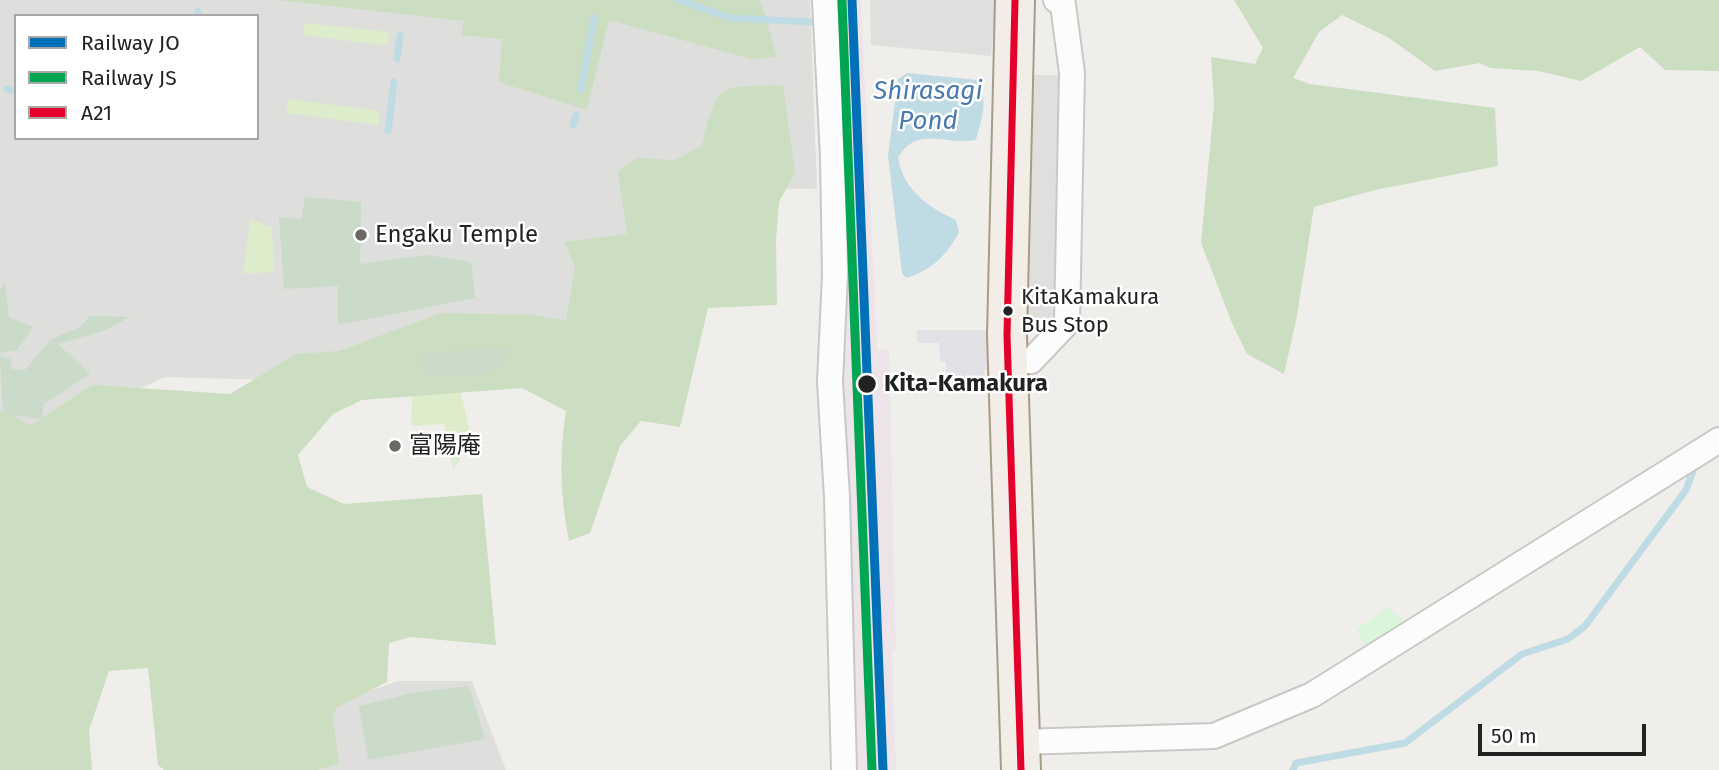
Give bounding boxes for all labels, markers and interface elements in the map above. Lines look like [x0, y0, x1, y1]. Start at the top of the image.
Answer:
legend [14, 14, 259, 140]
text: Railway JO [81, 30, 180, 56]
text: Railway JS [81, 65, 177, 91]
water label: Shirasagi Pond [873, 76, 983, 138]
text: A21 [81, 100, 112, 126]
place label: Engaku Temple [375, 221, 538, 249]
marker: Engaku Temple [353, 227, 369, 243]
place label: KitaKamakura Bus Stop [1021, 285, 1159, 336]
marker: KitaKamakura Bus Stop [1001, 304, 1015, 318]
place label: Kita-Kamakura [884, 370, 1048, 398]
marker: Kita-Kamakura [856, 373, 878, 395]
place label: 富陽庵 [409, 432, 481, 460]
marker: 富陽庵 [387, 438, 403, 454]
scale bar [1481, 710, 1649, 754]
text: 50 m [1491, 723, 1537, 749]

